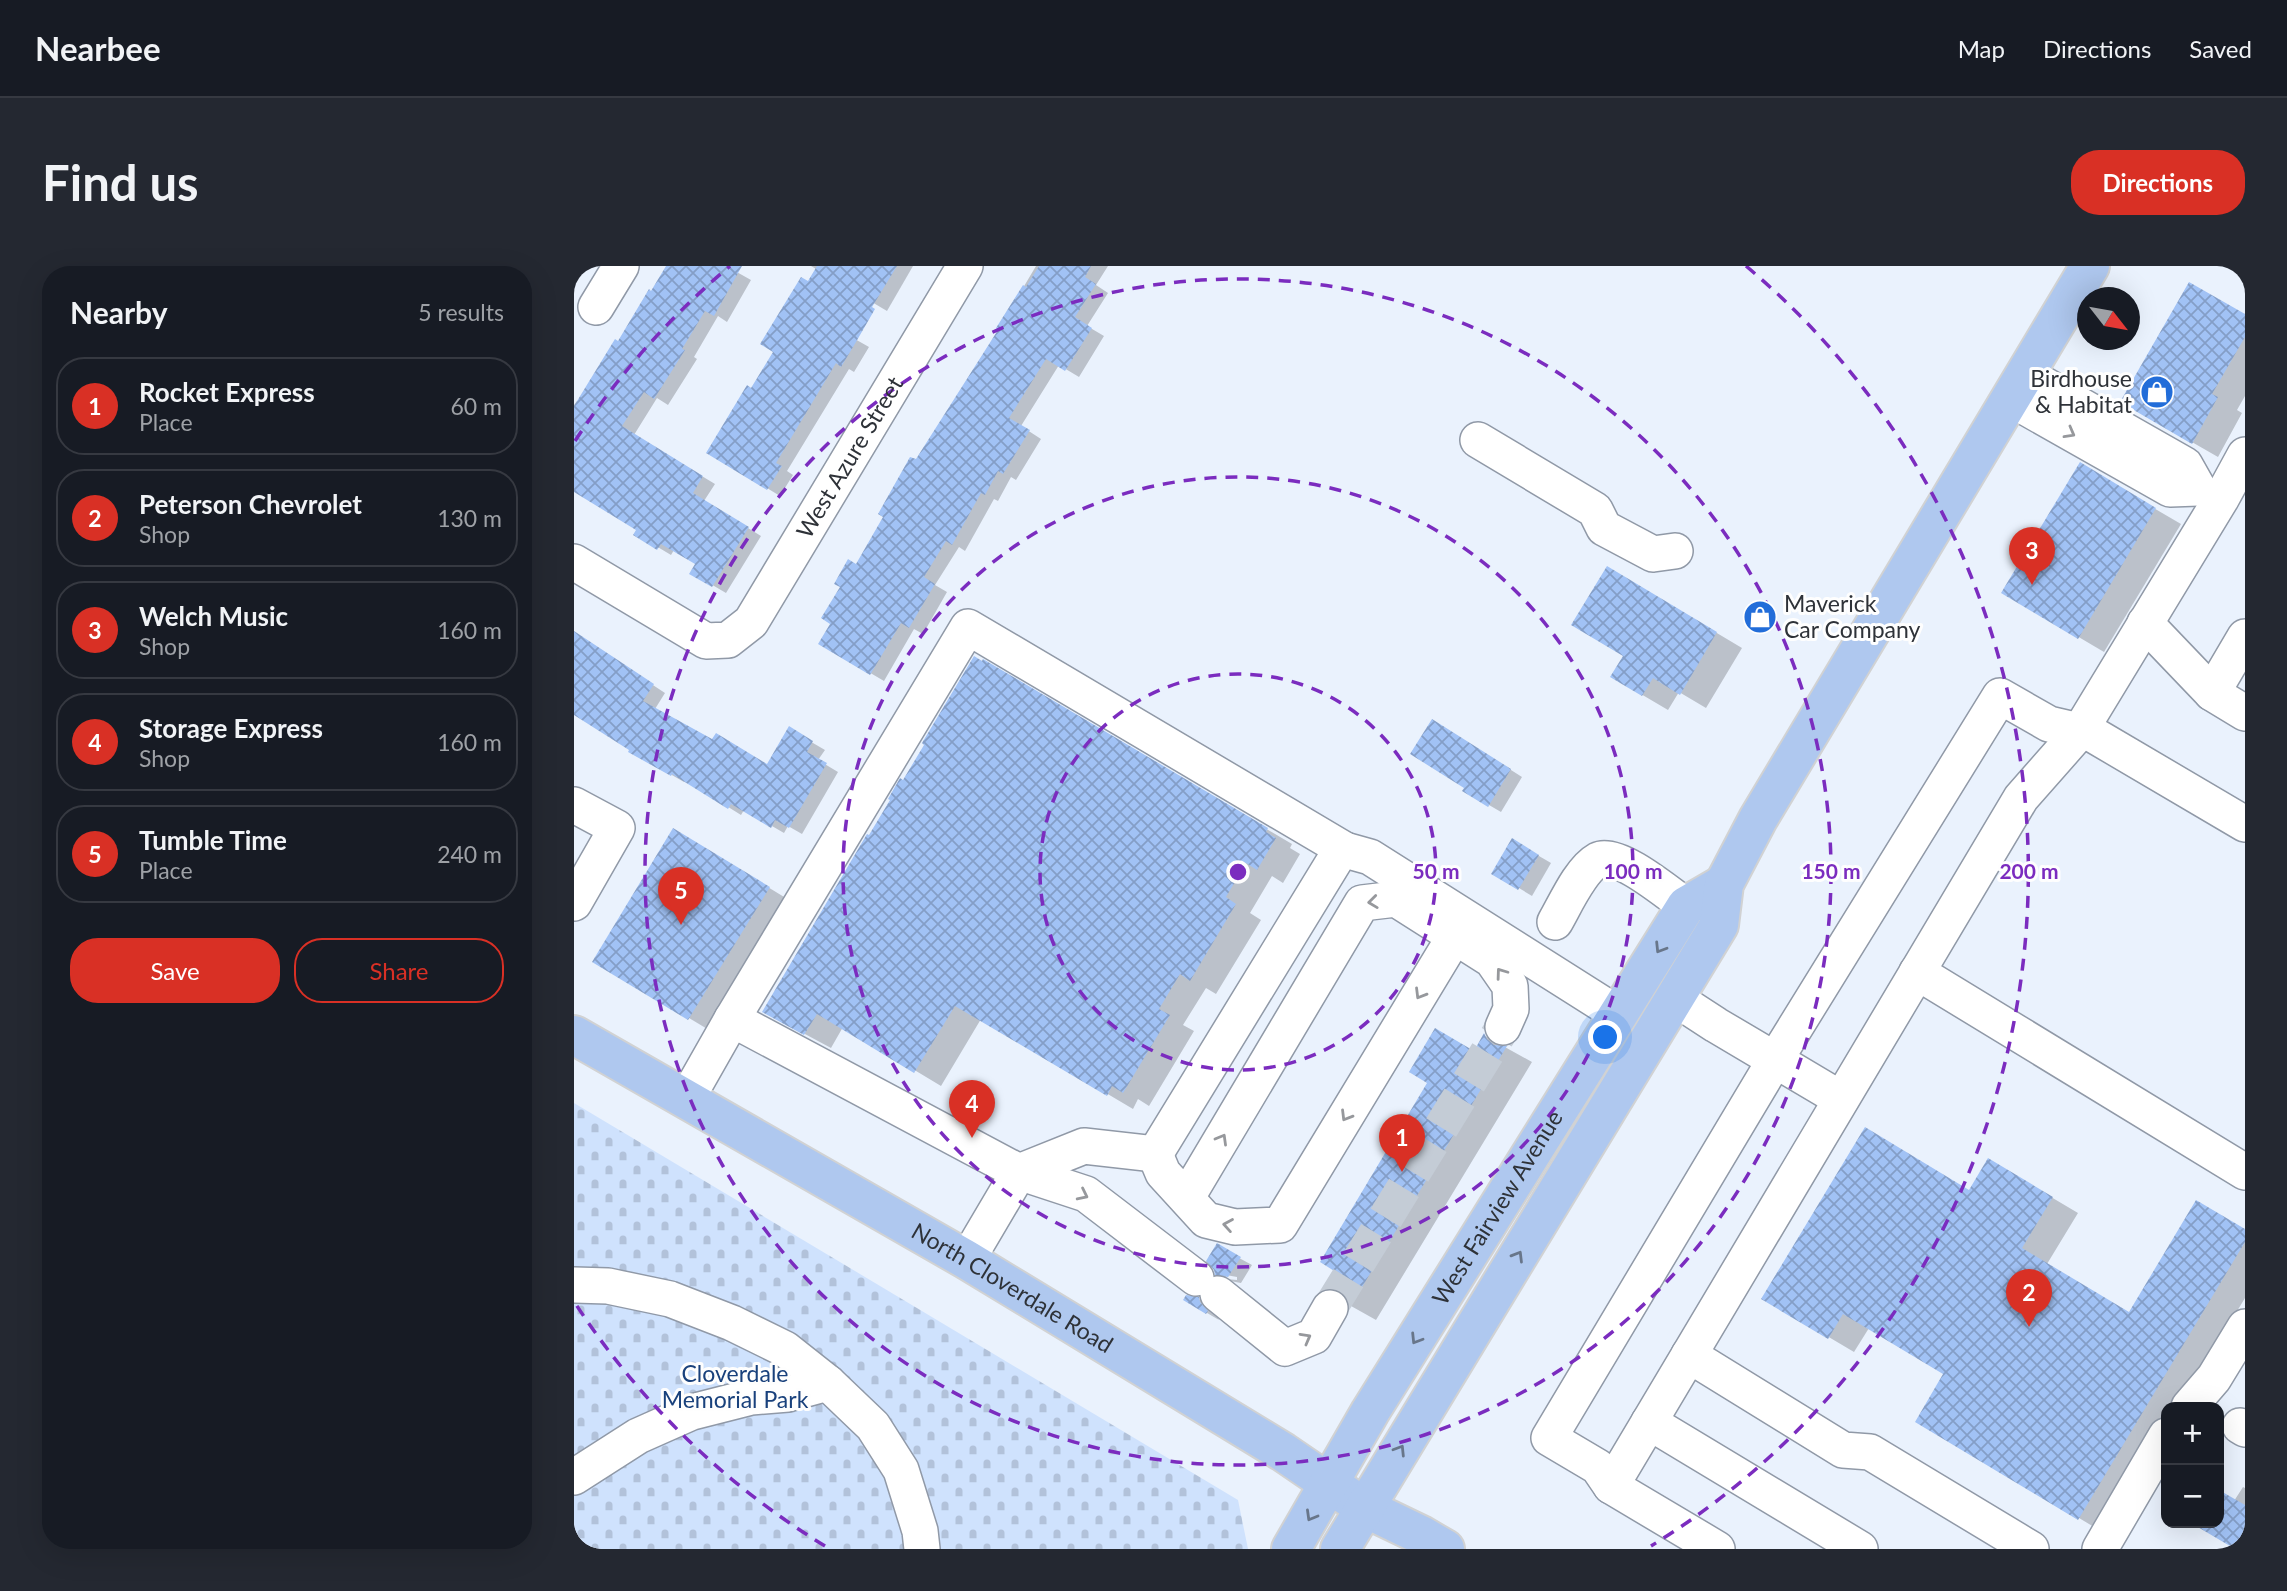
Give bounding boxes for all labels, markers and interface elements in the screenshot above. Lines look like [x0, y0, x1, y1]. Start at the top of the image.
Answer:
text: Nearbee [35, 28, 161, 68]
text: Map [1958, 34, 2005, 63]
text: Directions [2043, 34, 2151, 63]
text: Saved [2189, 34, 2252, 63]
button: Directions [2071, 150, 2245, 215]
text: Find us [42, 153, 199, 211]
north arrow [2077, 287, 2140, 350]
text: Nearby [70, 294, 168, 330]
text: 5 results [418, 298, 504, 326]
place label: Birdhouse & Habitat [2030, 364, 2133, 418]
street label: West Azure Street [790, 371, 909, 543]
shop icon: Birdhouse & Habitat [2138, 373, 2176, 411]
text: Rocket Express [139, 376, 315, 408]
text: 1 [88, 392, 102, 420]
text: 60 m [451, 392, 502, 420]
text: Place [139, 408, 193, 436]
one-way arrow [2063, 425, 2075, 438]
text: Peterson Chevrolet [139, 488, 362, 520]
text: 2 [88, 504, 102, 532]
text: 130 m [437, 504, 502, 532]
text: Shop [139, 520, 190, 548]
pin: 3 [2009, 527, 2055, 585]
place label: Maverick Car Company [1784, 589, 1921, 643]
shop icon: Maverick Car Company [1741, 598, 1779, 636]
text: Welch Music [139, 600, 288, 632]
text: 3 [88, 616, 102, 644]
text: 160 m [437, 616, 502, 644]
text: Shop [139, 632, 190, 660]
text: Storage Express [139, 712, 323, 744]
text: 4 [88, 728, 102, 756]
text: 160 m [437, 728, 502, 756]
text: Shop [139, 744, 190, 772]
text: Tumble Time [139, 824, 287, 856]
text: 5 [88, 840, 102, 868]
text: 240 m [437, 840, 502, 868]
text: Place [139, 856, 193, 884]
text: 50 m [1412, 858, 1460, 883]
text: 100 m [1603, 858, 1663, 883]
text: 150 m [1801, 858, 1861, 883]
text: 200 m [1999, 858, 2059, 883]
centre of rings [1226, 860, 1250, 884]
pin: 5 [658, 867, 704, 925]
one-way arrow [1367, 894, 1379, 909]
button: Save [70, 938, 280, 1003]
button: Share [294, 938, 504, 1003]
one-way arrow [1656, 940, 1669, 953]
one-way arrow [1496, 968, 1509, 981]
one-way arrow [1415, 986, 1428, 999]
your location [1588, 1020, 1622, 1054]
pin: 4 [949, 1080, 995, 1138]
street label: West Fairview Avenue [1426, 1105, 1568, 1310]
one-way arrow [1341, 1109, 1354, 1122]
pin: 1 [1379, 1114, 1425, 1172]
one-way arrow [1213, 1133, 1226, 1146]
one-way arrow [1076, 1187, 1088, 1201]
street label: North Cloverdale Road [907, 1216, 1118, 1358]
one-way arrow [1222, 1218, 1234, 1233]
one-way arrow [1510, 1250, 1523, 1263]
pin: 2 [2006, 1269, 2052, 1327]
one-way arrow [1411, 1331, 1424, 1344]
one-way arrow [1298, 1333, 1311, 1346]
park label: Cloverdale Memorial Park [662, 1359, 809, 1413]
map controls [2161, 1402, 2224, 1528]
button: + [2161, 1402, 2224, 1465]
one-way arrow [1392, 1445, 1405, 1458]
button: − [2161, 1465, 2224, 1528]
one-way arrow [1306, 1508, 1319, 1521]

